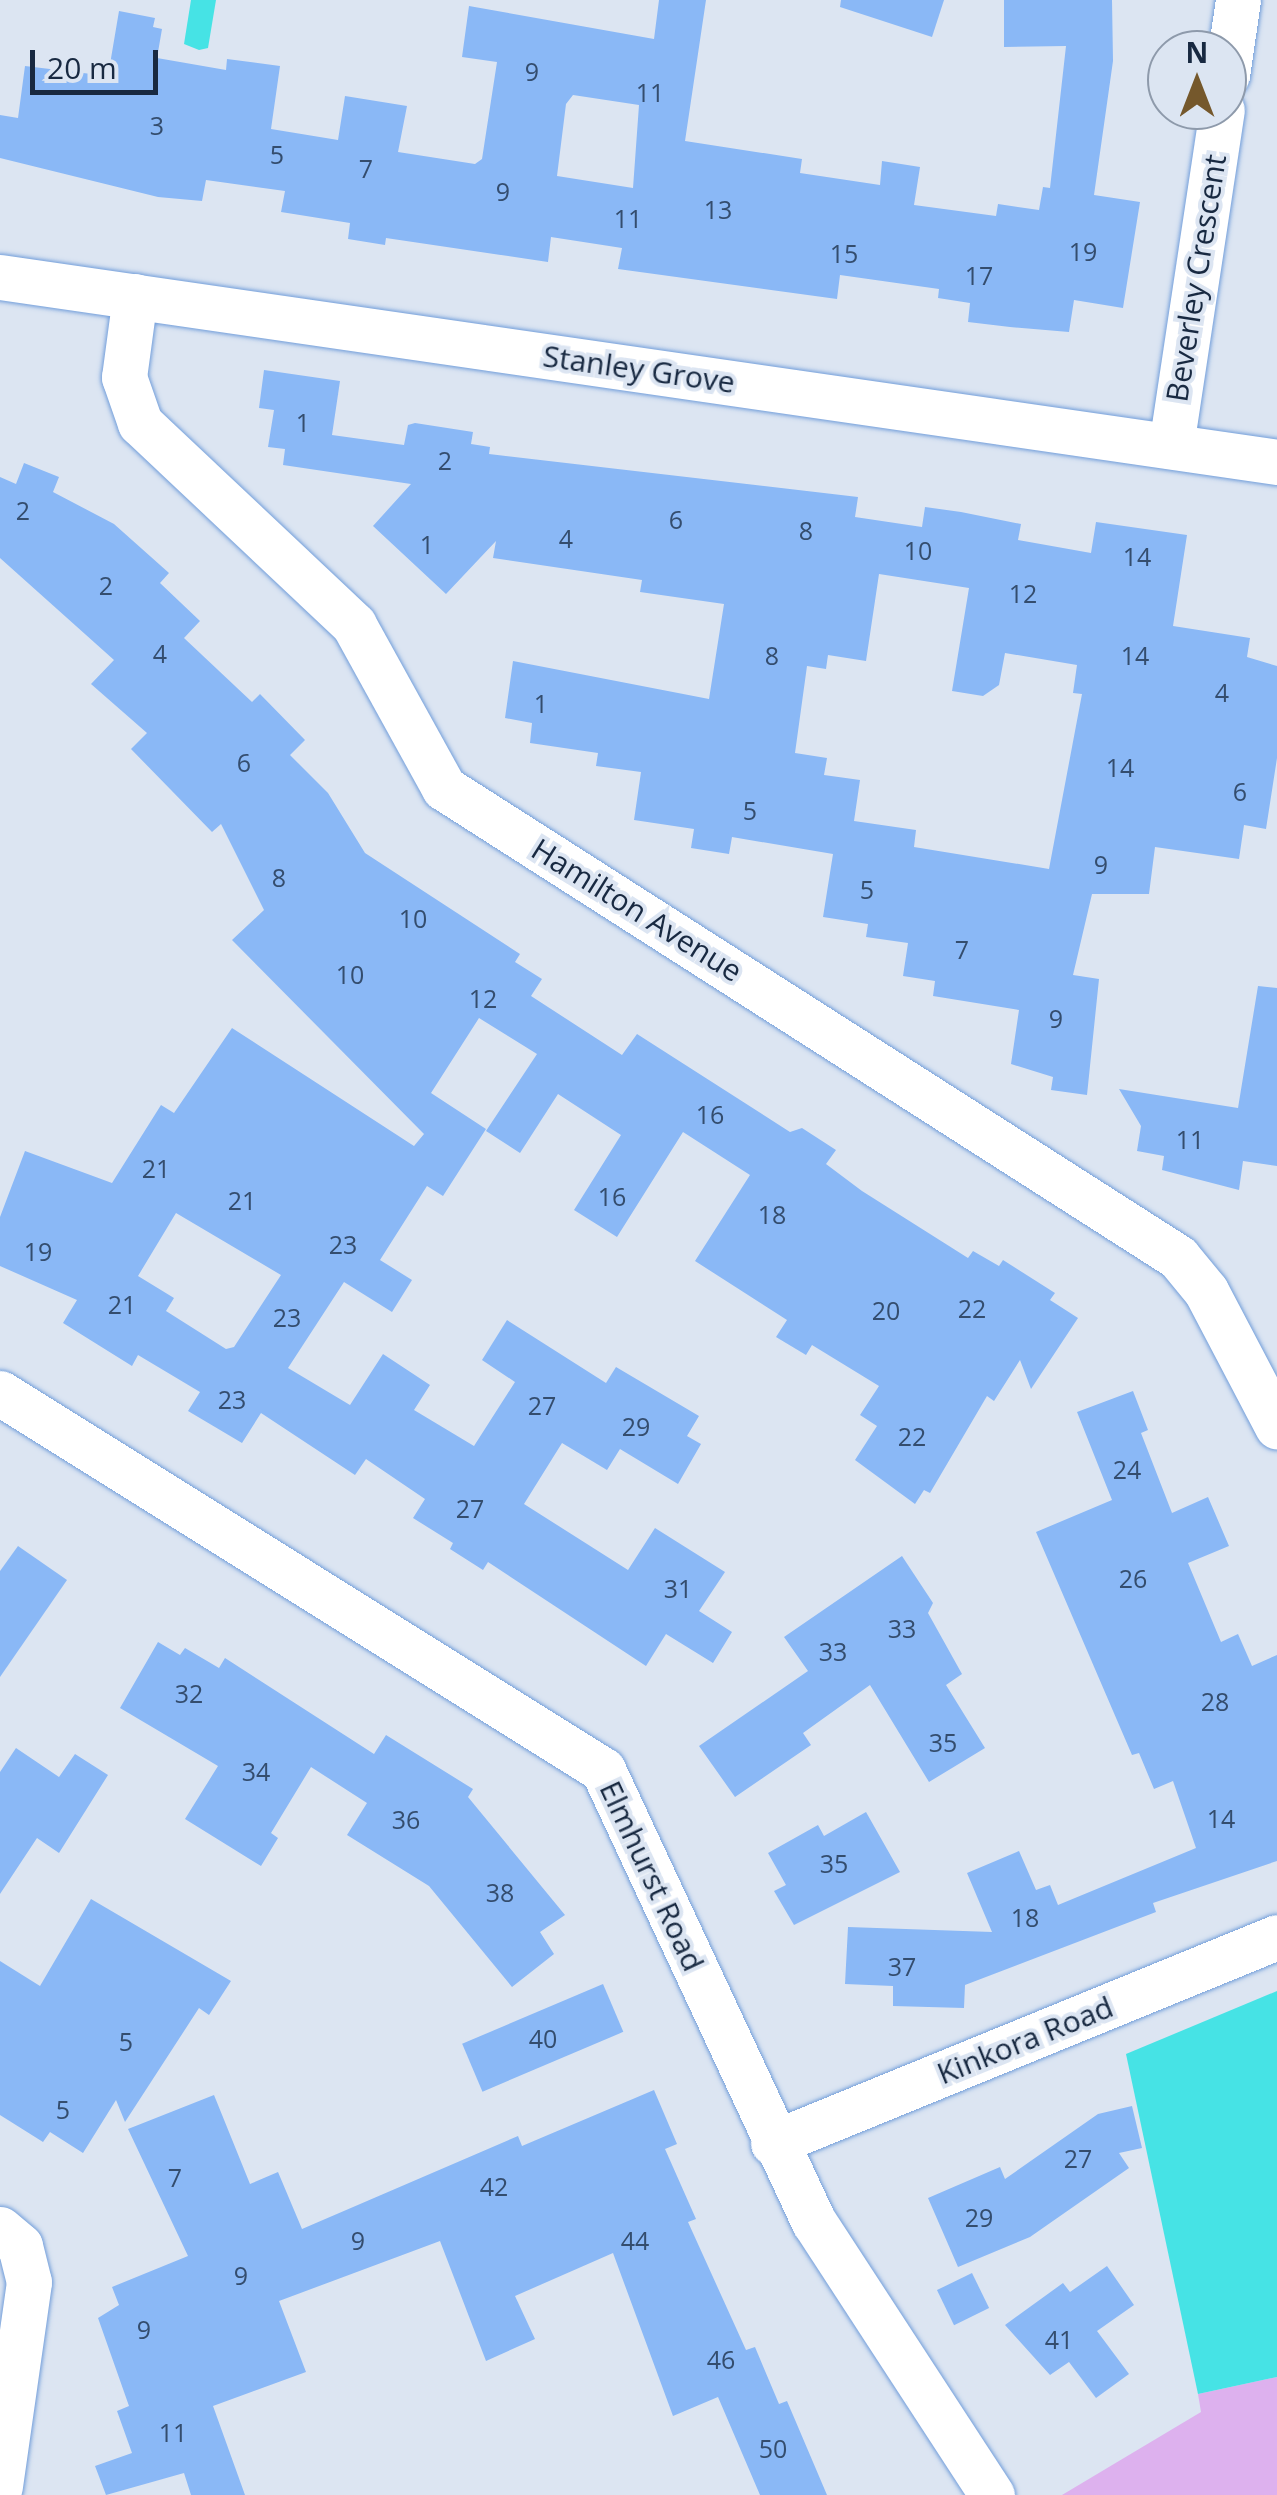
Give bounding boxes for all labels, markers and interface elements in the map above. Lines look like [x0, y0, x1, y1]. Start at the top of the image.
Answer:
scale bar [35, 30, 162, 92]
north arrow [1147, 30, 1247, 130]
text: N [1186, 33, 1208, 71]
text: 20 m [47, 47, 117, 88]
house number: 9 [525, 56, 539, 86]
house number: 11 [636, 77, 664, 107]
house number: 3 [150, 110, 164, 140]
house number: 5 [270, 139, 284, 169]
street label: Beverley Crescent [1159, 152, 1233, 404]
house number: 7 [359, 153, 373, 183]
house number: 9 [496, 176, 510, 206]
house number: 13 [704, 194, 732, 224]
house number: 11 [614, 203, 642, 233]
house number: 19 [1069, 236, 1097, 266]
house number: 15 [830, 238, 858, 268]
house number: 17 [965, 260, 993, 290]
street label: Stanley Grove [541, 338, 737, 400]
house number: 1 [296, 407, 310, 437]
house number: 2 [438, 445, 452, 475]
house number: 2 [16, 495, 30, 525]
house number: 6 [669, 504, 683, 534]
house number: 8 [799, 515, 813, 545]
house number: 4 [559, 523, 573, 553]
house number: 1 [420, 529, 434, 559]
house number: 10 [904, 535, 932, 565]
house number: 14 [1123, 541, 1151, 571]
house number: 2 [99, 570, 113, 600]
house number: 12 [1009, 578, 1037, 608]
house number: 4 [153, 638, 167, 668]
house number: 8 [765, 640, 779, 670]
house number: 14 [1121, 640, 1149, 670]
house number: 4 [1215, 677, 1229, 707]
house number: 1 [534, 688, 548, 718]
house number: 6 [237, 747, 251, 777]
house number: 14 [1106, 752, 1134, 782]
house number: 6 [1233, 776, 1247, 806]
house number: 5 [743, 795, 757, 825]
street label: Hamilton Avenue [525, 831, 749, 989]
house number: 9 [1094, 849, 1108, 879]
house number: 8 [272, 862, 286, 892]
house number: 5 [860, 874, 874, 904]
house number: 10 [399, 903, 427, 933]
house number: 7 [955, 934, 969, 964]
house number: 10 [336, 959, 364, 989]
house number: 12 [469, 983, 497, 1013]
house number: 9 [1049, 1003, 1063, 1033]
house number: 16 [696, 1099, 724, 1129]
house number: 11 [1176, 1124, 1204, 1154]
house number: 21 [142, 1153, 170, 1183]
house number: 16 [598, 1181, 626, 1211]
house number: 21 [228, 1185, 256, 1215]
house number: 18 [758, 1199, 786, 1229]
house number: 23 [329, 1229, 357, 1259]
house number: 19 [24, 1236, 52, 1266]
house number: 21 [108, 1289, 136, 1319]
house number: 22 [958, 1293, 986, 1323]
house number: 20 [872, 1295, 900, 1325]
house number: 23 [273, 1302, 301, 1332]
house number: 23 [218, 1384, 246, 1414]
house number: 27 [528, 1390, 556, 1420]
house number: 29 [622, 1411, 650, 1441]
house number: 22 [898, 1421, 926, 1451]
house number: 24 [1113, 1454, 1141, 1484]
house number: 27 [456, 1493, 484, 1523]
house number: 26 [1119, 1563, 1147, 1593]
house number: 31 [664, 1573, 692, 1603]
house number: 33 [888, 1613, 916, 1643]
house number: 33 [819, 1636, 847, 1666]
house number: 32 [175, 1678, 203, 1708]
house number: 28 [1201, 1686, 1229, 1716]
house number: 35 [929, 1727, 957, 1757]
house number: 34 [242, 1756, 270, 1786]
street label: Elmhurst Road [592, 1775, 712, 1977]
house number: 14 [1207, 1803, 1235, 1833]
house number: 36 [392, 1804, 420, 1834]
house number: 35 [820, 1848, 848, 1878]
house number: 38 [486, 1877, 514, 1907]
house number: 18 [1011, 1902, 1039, 1932]
house number: 37 [888, 1951, 916, 1981]
street label: Kinkora Road [932, 1988, 1118, 2092]
house number: 40 [529, 2023, 557, 2053]
house number: 5 [119, 2026, 133, 2056]
house number: 5 [56, 2094, 70, 2124]
house number: 27 [1064, 2143, 1092, 2173]
house number: 7 [168, 2162, 182, 2192]
house number: 42 [480, 2171, 508, 2201]
house number: 29 [965, 2202, 993, 2232]
house number: 9 [351, 2225, 365, 2255]
house number: 44 [621, 2225, 649, 2255]
house number: 9 [234, 2260, 248, 2290]
house number: 9 [137, 2314, 151, 2344]
house number: 41 [1045, 2324, 1073, 2354]
house number: 46 [707, 2344, 735, 2374]
house number: 11 [159, 2417, 187, 2447]
house number: 50 [759, 2433, 787, 2463]

